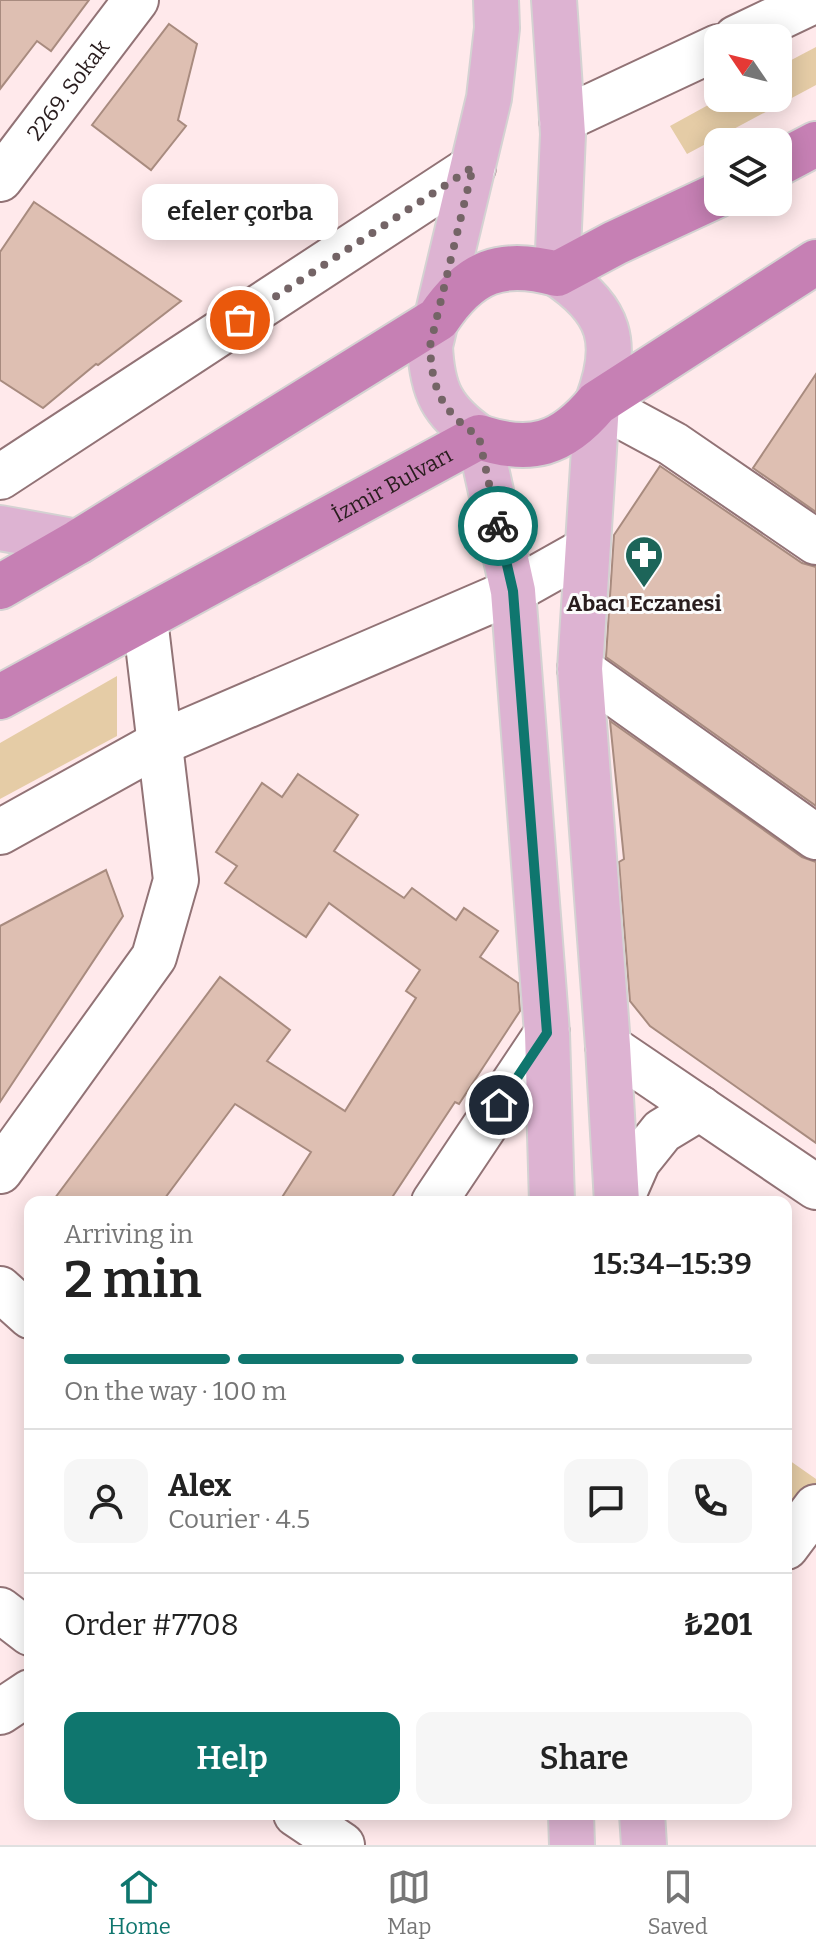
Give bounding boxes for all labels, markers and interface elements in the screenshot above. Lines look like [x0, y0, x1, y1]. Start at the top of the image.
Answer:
north arrow [704, 24, 792, 112]
map controls [704, 24, 792, 216]
street label: 2269. Sokak [21, 34, 115, 146]
button: layers [704, 128, 792, 216]
callout: efeler çorba [142, 184, 338, 240]
text: efeler çorba [167, 196, 313, 227]
pin [206, 286, 274, 354]
icon: bag [218, 298, 262, 342]
street label: İzmir Bulvarı [327, 441, 457, 528]
courier [458, 486, 538, 566]
icon: bike [476, 504, 520, 548]
pharmacy icon: Abacı Eczanesi [623, 534, 665, 589]
place label: Abacı Eczanesi [567, 590, 721, 617]
pin [465, 1071, 533, 1139]
icon: home [477, 1083, 521, 1127]
text: Arriving in [64, 1219, 193, 1250]
text: 15:34–15:39 [593, 1246, 752, 1282]
text: 2 min [64, 1248, 202, 1311]
text: On the way · 100 m [64, 1376, 287, 1407]
button: person [64, 1459, 148, 1543]
button: chat [564, 1459, 648, 1543]
button: phone [668, 1459, 752, 1543]
text: Alex [168, 1468, 231, 1504]
text: Courier · 4.5 [168, 1504, 310, 1535]
text: Order #7708 [64, 1607, 239, 1643]
text: ₺201 [683, 1607, 752, 1643]
button: Help [64, 1712, 400, 1804]
button: Share [416, 1712, 752, 1804]
tab: Home [108, 1865, 171, 1940]
tab: Map [387, 1865, 431, 1940]
tab: Saved [647, 1865, 708, 1940]

